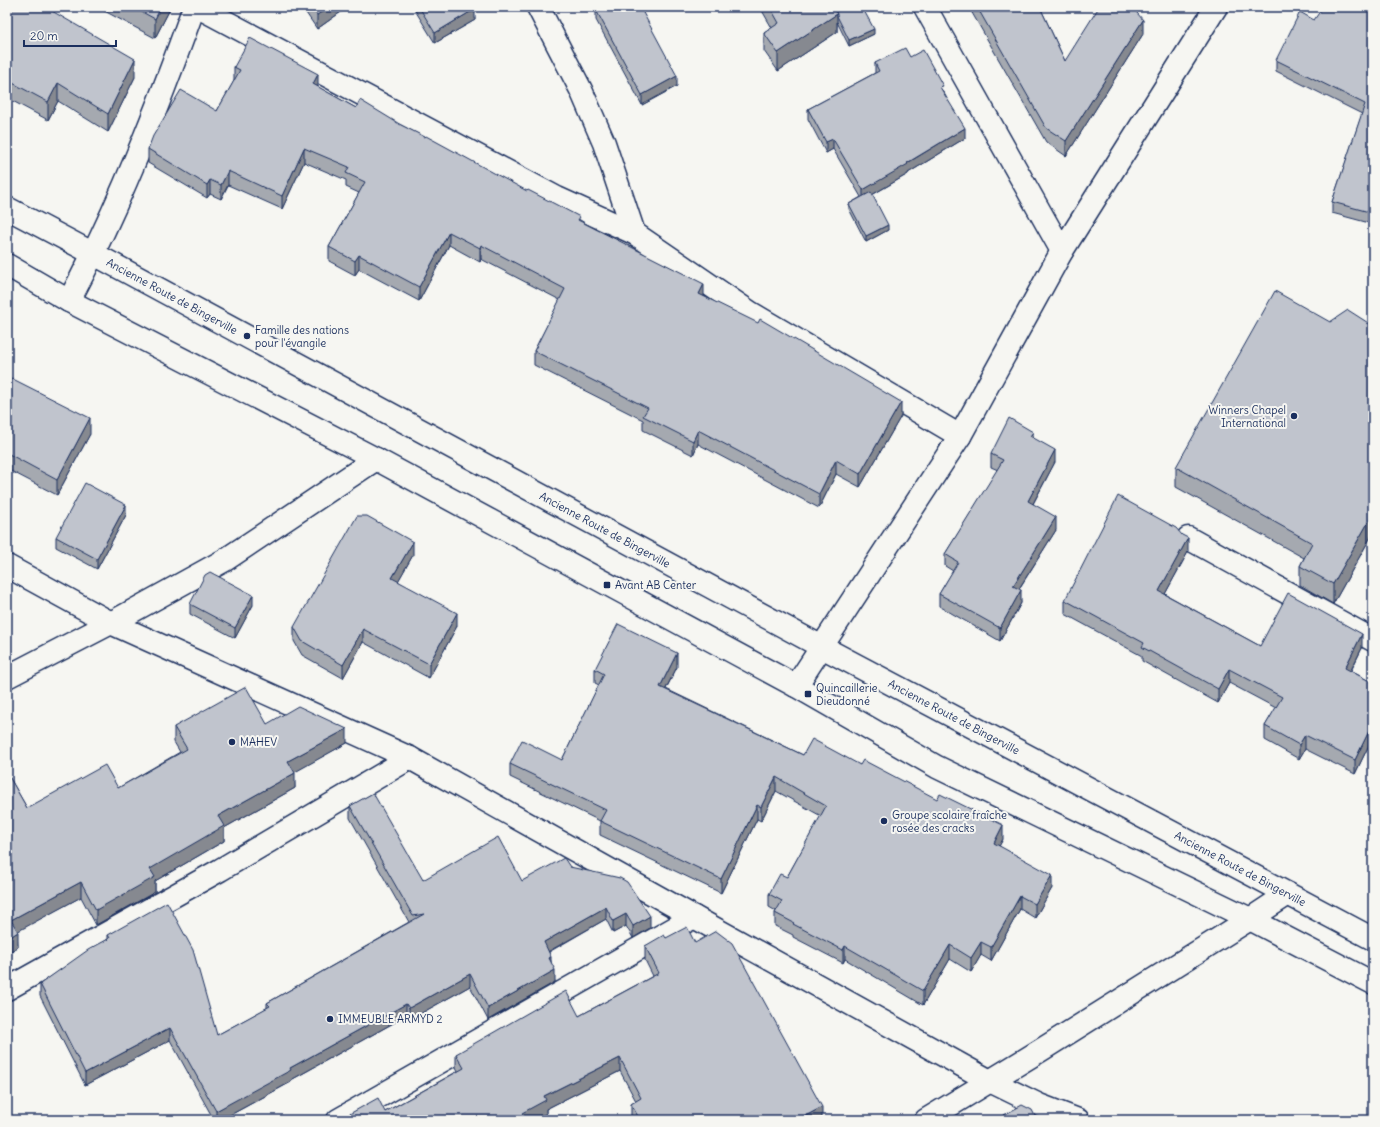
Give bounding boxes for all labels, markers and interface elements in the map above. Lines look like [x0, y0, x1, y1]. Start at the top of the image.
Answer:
scale bar [24, 22, 116, 48]
text: 20 m [30, 28, 58, 43]
street label: Ancienne Route de Bingerville [104, 255, 240, 337]
place label: Famille des nations pour l'évangile [255, 323, 349, 350]
marker: Famille des nations pour l'évangile [242, 331, 252, 341]
place label: Winners Chapel International [1208, 403, 1286, 430]
marker: Winners Chapel International [1289, 411, 1299, 421]
street label: Ancienne Route de Bingerville [537, 489, 673, 571]
place label: Avant AB Center [615, 578, 697, 592]
marker: Avant AB Center [602, 580, 612, 590]
street label: Ancienne Route de Bingerville [886, 676, 1022, 757]
place label: Quincaillerie Dieudonné [816, 681, 878, 708]
marker: Quincaillerie Dieudonné [803, 689, 813, 699]
place label: MAHEV [240, 735, 277, 749]
marker: MAHEV [227, 737, 237, 747]
place label: Groupe scolaire fraîche rosée des cracks [892, 808, 1007, 835]
marker: Groupe scolaire fraîche rosée des cracks [879, 816, 889, 826]
street label: Ancienne Route de Bingerville [1172, 828, 1308, 909]
place label: IMMEUBLE ARMYD 2 [338, 1012, 442, 1026]
marker: IMMEUBLE ARMYD 2 [325, 1014, 335, 1024]

